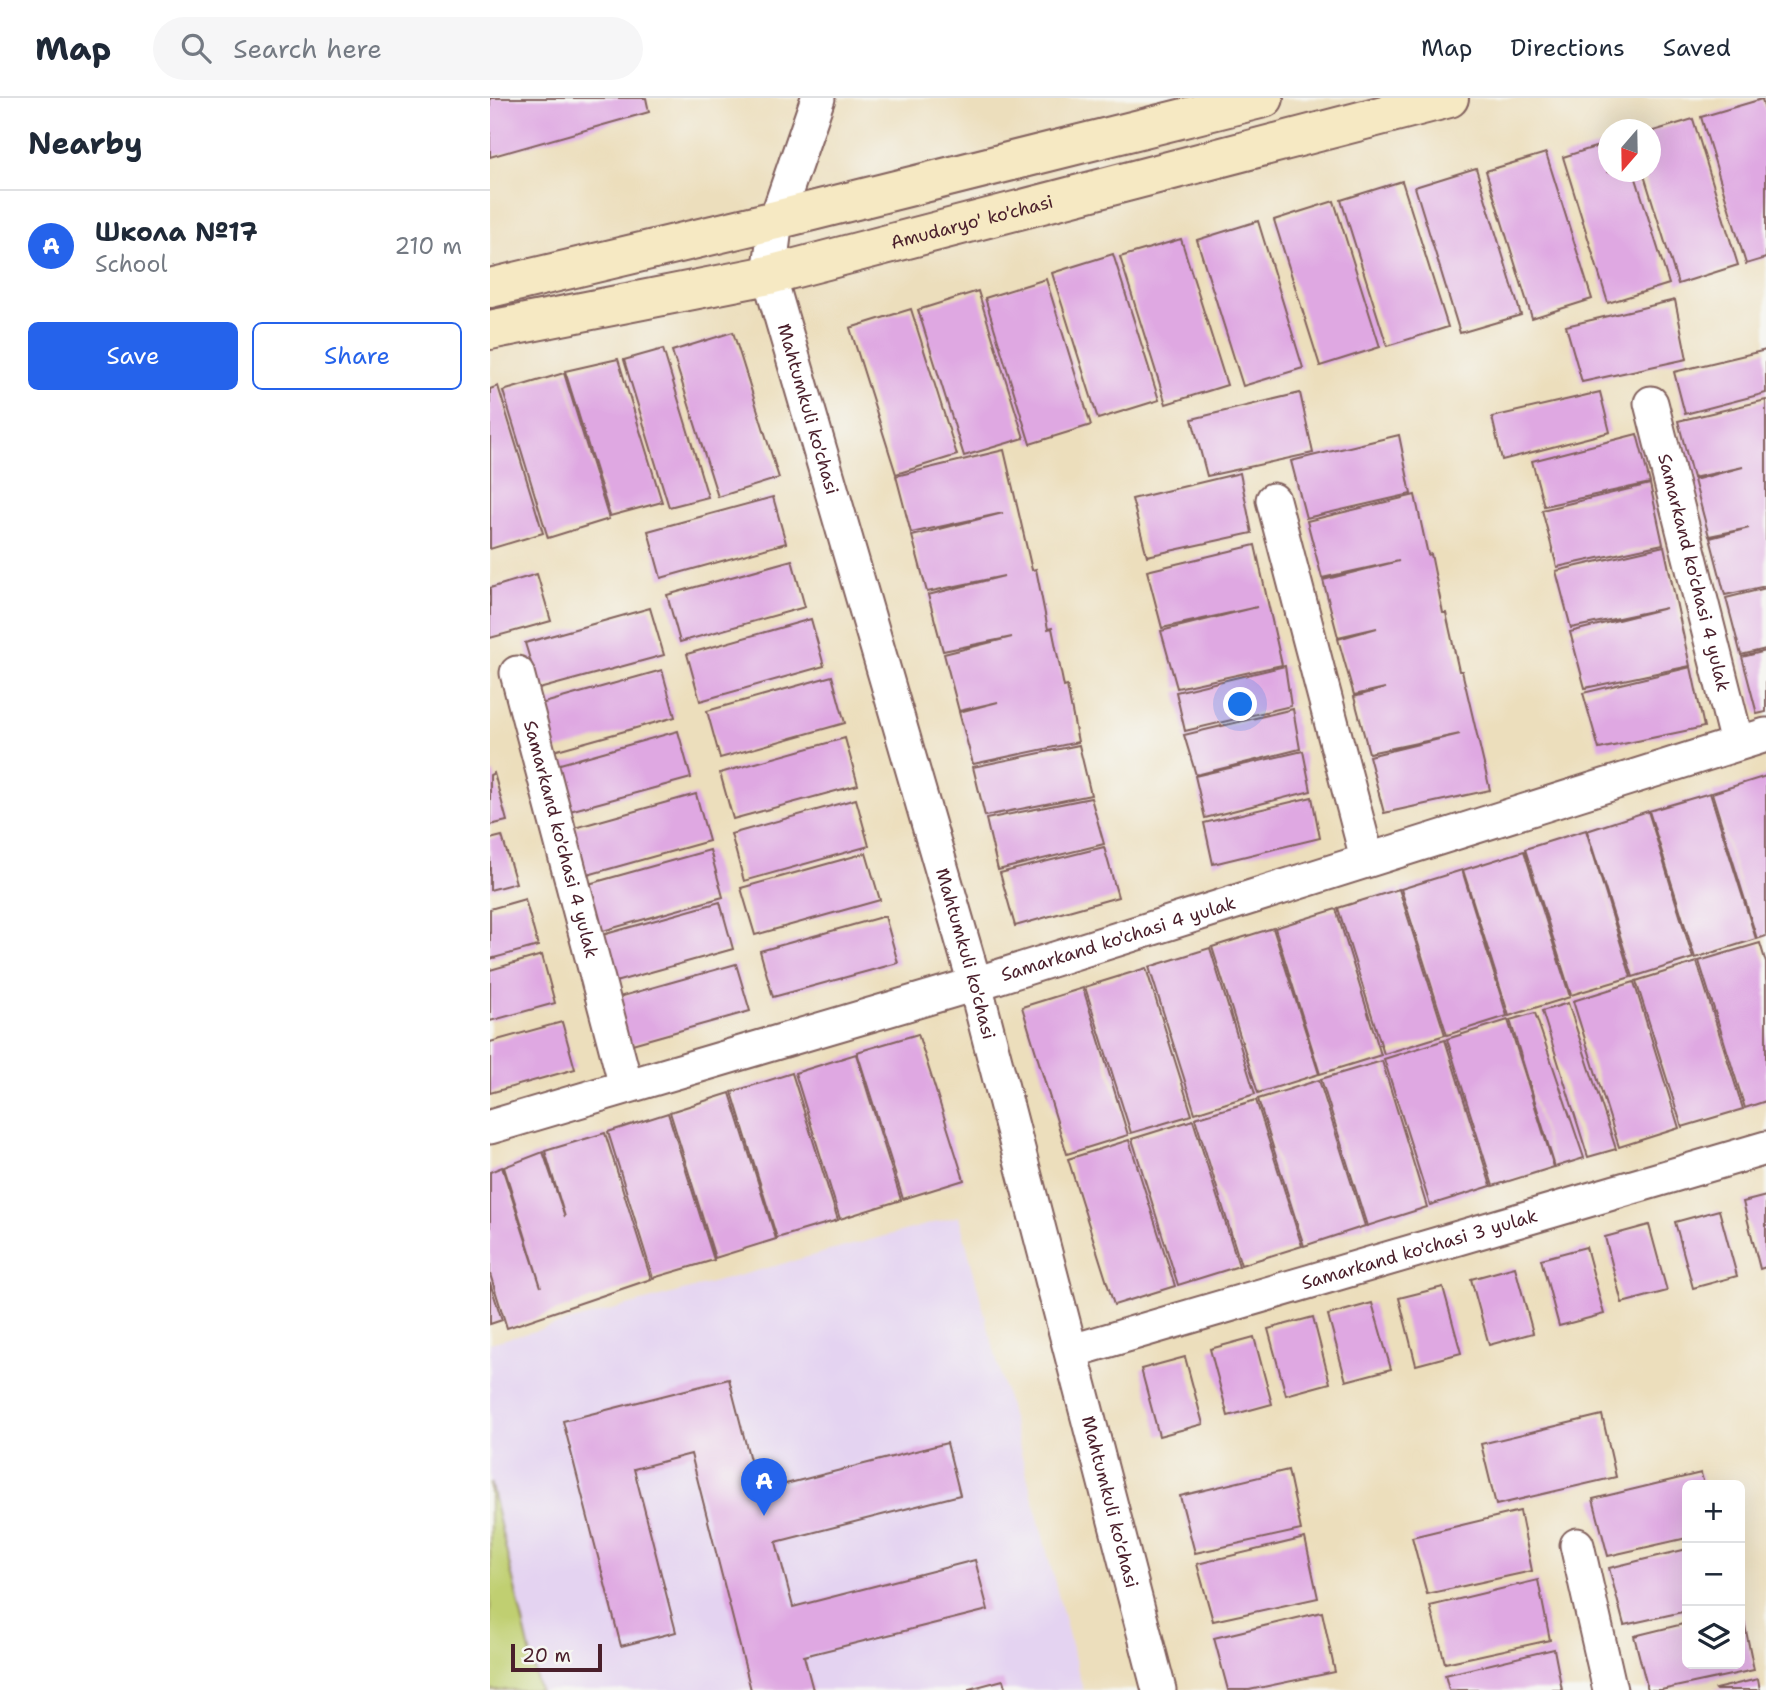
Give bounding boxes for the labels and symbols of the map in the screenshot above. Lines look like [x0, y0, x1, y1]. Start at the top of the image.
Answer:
north arrow [1598, 119, 1661, 182]
street label: Amudaryo' ko'chasi [888, 190, 1056, 255]
street label: Mahtumkuli ko'chasi [772, 321, 844, 497]
street label: Samarkand ko'chasi 4 yulak [1652, 451, 1736, 694]
your location [1223, 687, 1257, 721]
street label: Samarkand ko'chasi 4 yulak [518, 718, 604, 961]
street label: Mahtumkuli ko'chasi [930, 865, 1001, 1042]
street label: Samarkand ko'chasi 4 yulak [998, 891, 1239, 987]
street label: Samarkand ko'chasi 3 yulak [1299, 1204, 1540, 1295]
street label: Mahtumkuli ko'chasi [1076, 1413, 1144, 1591]
pin: A [741, 1458, 787, 1516]
scale bar [511, 1641, 602, 1673]

